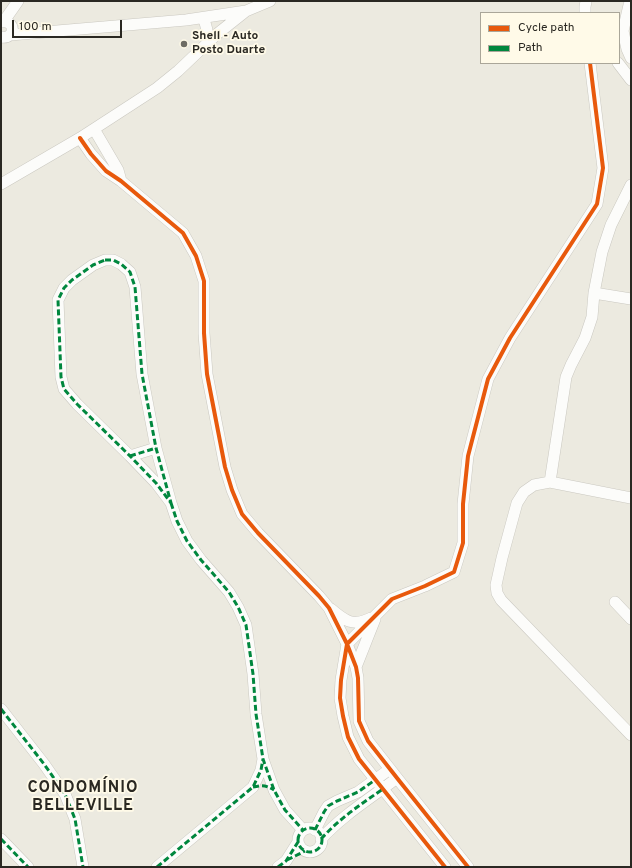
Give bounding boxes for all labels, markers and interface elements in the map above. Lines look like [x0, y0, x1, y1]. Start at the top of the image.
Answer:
scale bar [14, 12, 124, 38]
legend [480, 12, 620, 64]
text: 100 m [19, 19, 52, 35]
text: Cycle path [518, 20, 575, 36]
place label: Shell - Auto Posto Duarte [192, 30, 265, 58]
marker: Shell - Auto Posto Duarte [179, 39, 189, 49]
text: Path [518, 40, 543, 56]
district label: CONDOMÍNIO BELLEVILLE [27, 779, 139, 817]

